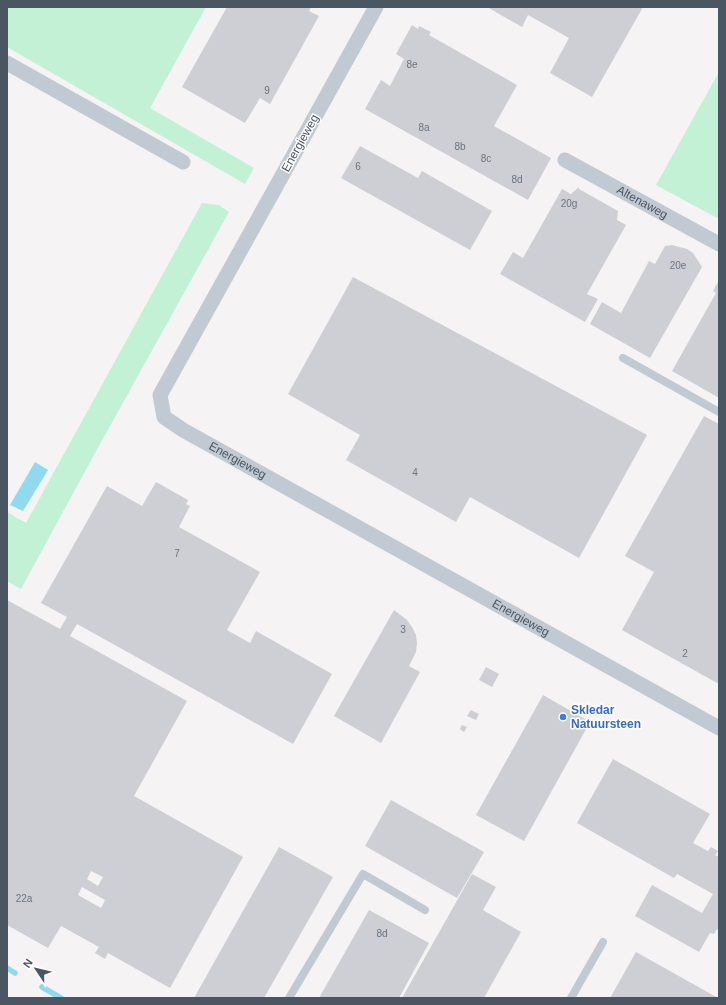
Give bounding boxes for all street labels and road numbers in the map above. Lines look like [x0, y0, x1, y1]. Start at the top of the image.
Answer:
street label: Energieweg [279, 112, 321, 174]
street label: Altenaweg [614, 183, 670, 222]
street label: Energieweg [207, 439, 269, 482]
street label: Energieweg [490, 596, 552, 639]

